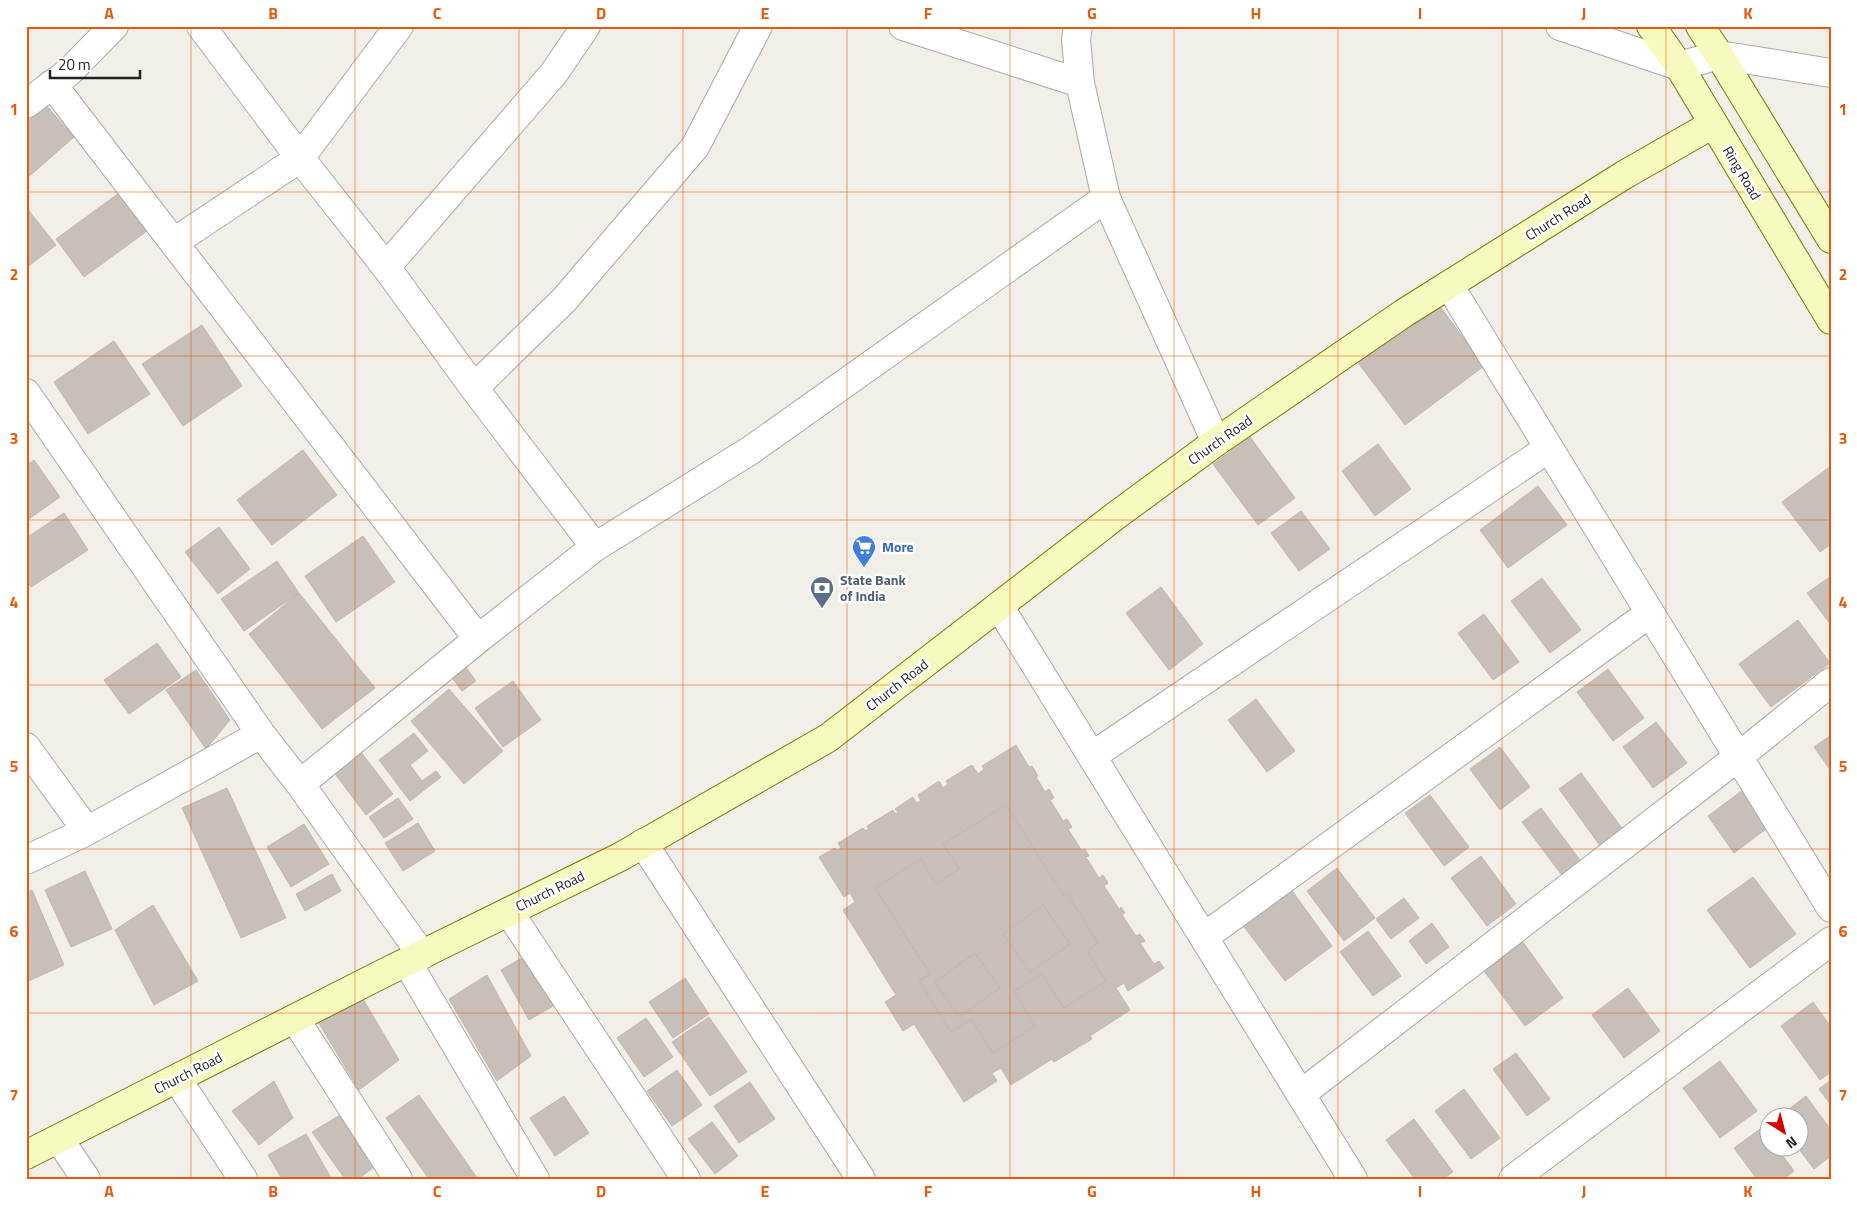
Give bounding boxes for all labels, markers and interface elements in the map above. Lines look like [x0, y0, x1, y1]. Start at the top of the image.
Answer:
text: A [104, 1, 114, 25]
text: B [268, 1, 278, 25]
text: C [433, 1, 442, 25]
text: D [596, 1, 606, 25]
text: E [761, 1, 770, 25]
text: F [924, 1, 933, 25]
text: G [1087, 1, 1097, 25]
text: H [1251, 1, 1261, 25]
text: I [1418, 1, 1422, 25]
text: J [1582, 1, 1586, 25]
text: K [1743, 1, 1753, 25]
scale bar [50, 48, 140, 80]
text: 20 m [58, 53, 91, 76]
text: 1 [10, 97, 18, 121]
text: 1 [1839, 97, 1847, 121]
street label: Ring Road [1718, 142, 1767, 204]
street label: Church Road [1521, 188, 1595, 245]
text: 2 [10, 262, 18, 286]
text: 2 [1839, 262, 1847, 286]
street label: Church Road [1183, 410, 1256, 469]
text: 3 [10, 426, 18, 450]
text: 3 [1839, 426, 1847, 450]
supermarket icon: More [851, 534, 877, 568]
place label: More [882, 536, 914, 557]
place label: State Bank of India [840, 569, 907, 606]
bank icon: State Bank of India [809, 575, 835, 609]
text: 4 [10, 590, 19, 614]
text: 4 [1839, 590, 1848, 614]
street label: Church Road [861, 653, 932, 716]
text: 5 [10, 754, 19, 778]
text: 5 [1839, 754, 1848, 778]
street label: Church Road [512, 865, 588, 916]
text: 6 [10, 919, 19, 943]
text: 6 [1839, 919, 1848, 943]
street label: Church Road [150, 1046, 226, 1099]
text: 7 [10, 1083, 18, 1107]
text: 7 [1839, 1083, 1847, 1107]
north arrow [1760, 1108, 1810, 1158]
text: N [1782, 1132, 1802, 1154]
text: A [104, 1179, 114, 1203]
text: B [268, 1179, 278, 1203]
text: C [433, 1179, 442, 1203]
text: D [596, 1179, 606, 1203]
text: E [761, 1179, 770, 1203]
text: F [924, 1179, 933, 1203]
text: G [1087, 1179, 1097, 1203]
text: H [1251, 1179, 1261, 1203]
text: I [1418, 1179, 1422, 1203]
text: J [1582, 1179, 1586, 1203]
text: K [1743, 1179, 1753, 1203]

